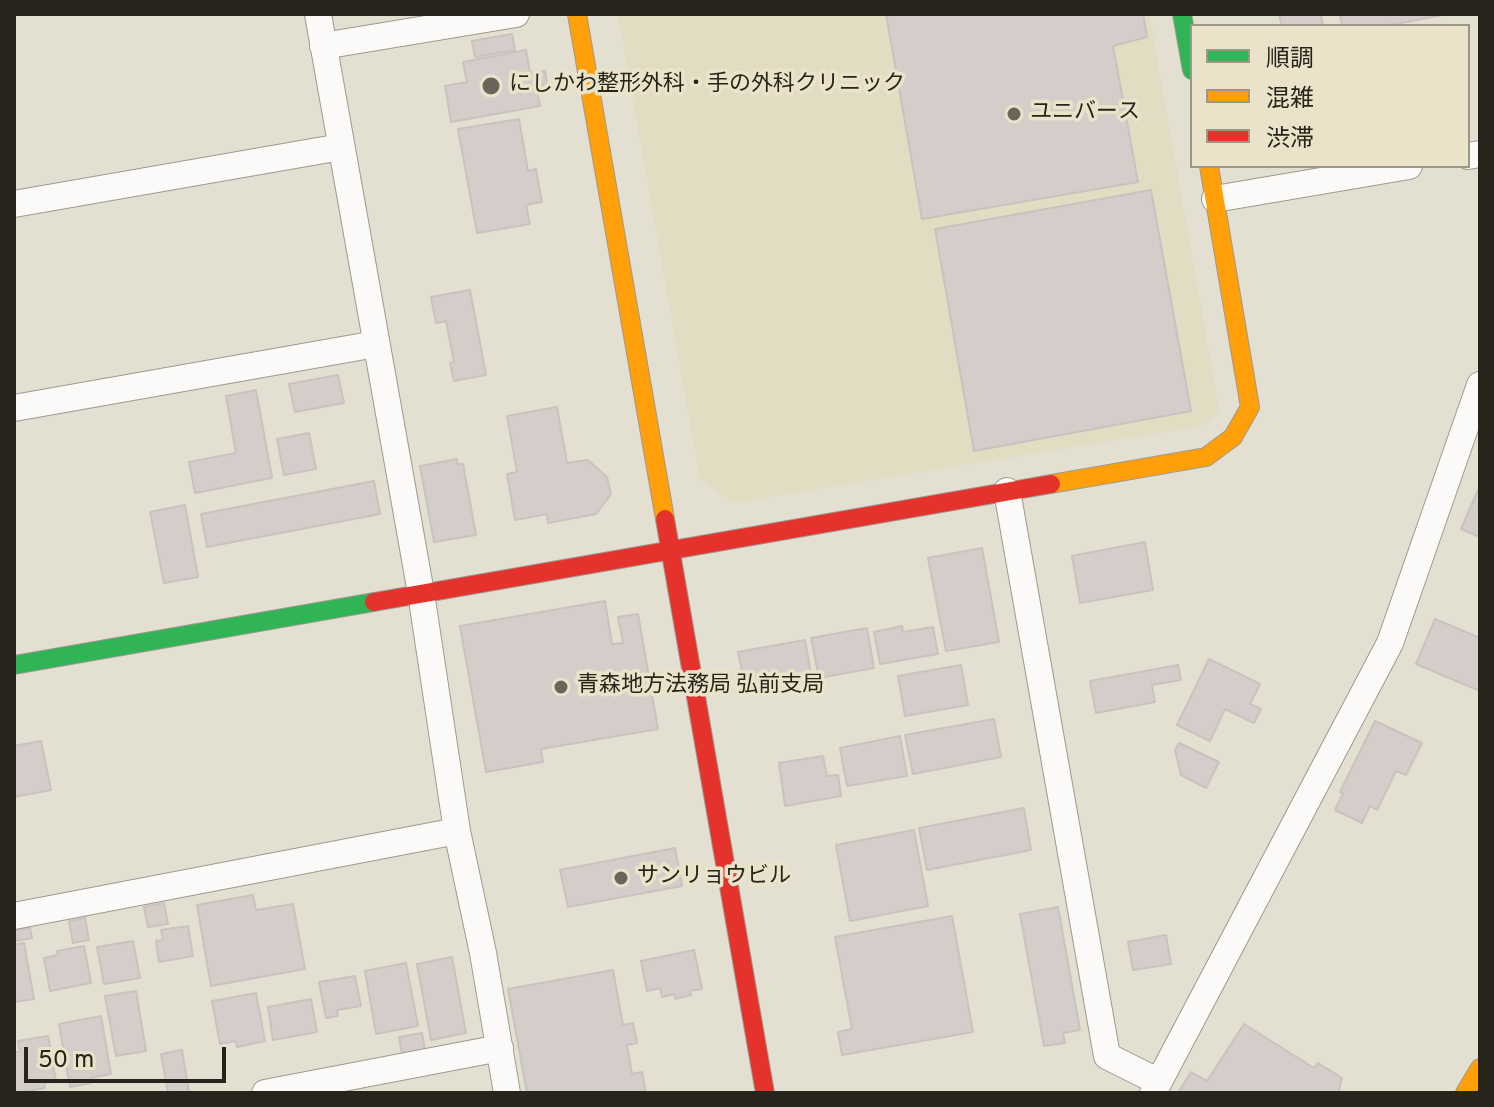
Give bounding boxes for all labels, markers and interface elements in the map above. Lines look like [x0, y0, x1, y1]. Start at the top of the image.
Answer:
legend [1190, 24, 1470, 168]
text: 順調 [1266, 45, 1314, 75]
place label: にしかわ整形外科・手の外科クリニック [509, 73, 905, 99]
marker: にしかわ整形外科・手の外科クリニック [480, 75, 502, 97]
text: 混雑 [1266, 85, 1314, 115]
place label: ユニバース [1030, 101, 1140, 127]
marker: ユニバース [1005, 105, 1023, 123]
text: 渋滞 [1266, 125, 1314, 155]
place label: 青森地方法務局 弘前支局 [577, 674, 824, 700]
marker: 青森地方法務局 弘前支局 [552, 678, 570, 696]
place label: サンリョウビル [637, 865, 791, 891]
marker: サンリョウビル [612, 869, 630, 887]
scale bar [28, 1031, 230, 1081]
text: 50 m [38, 1046, 94, 1076]

